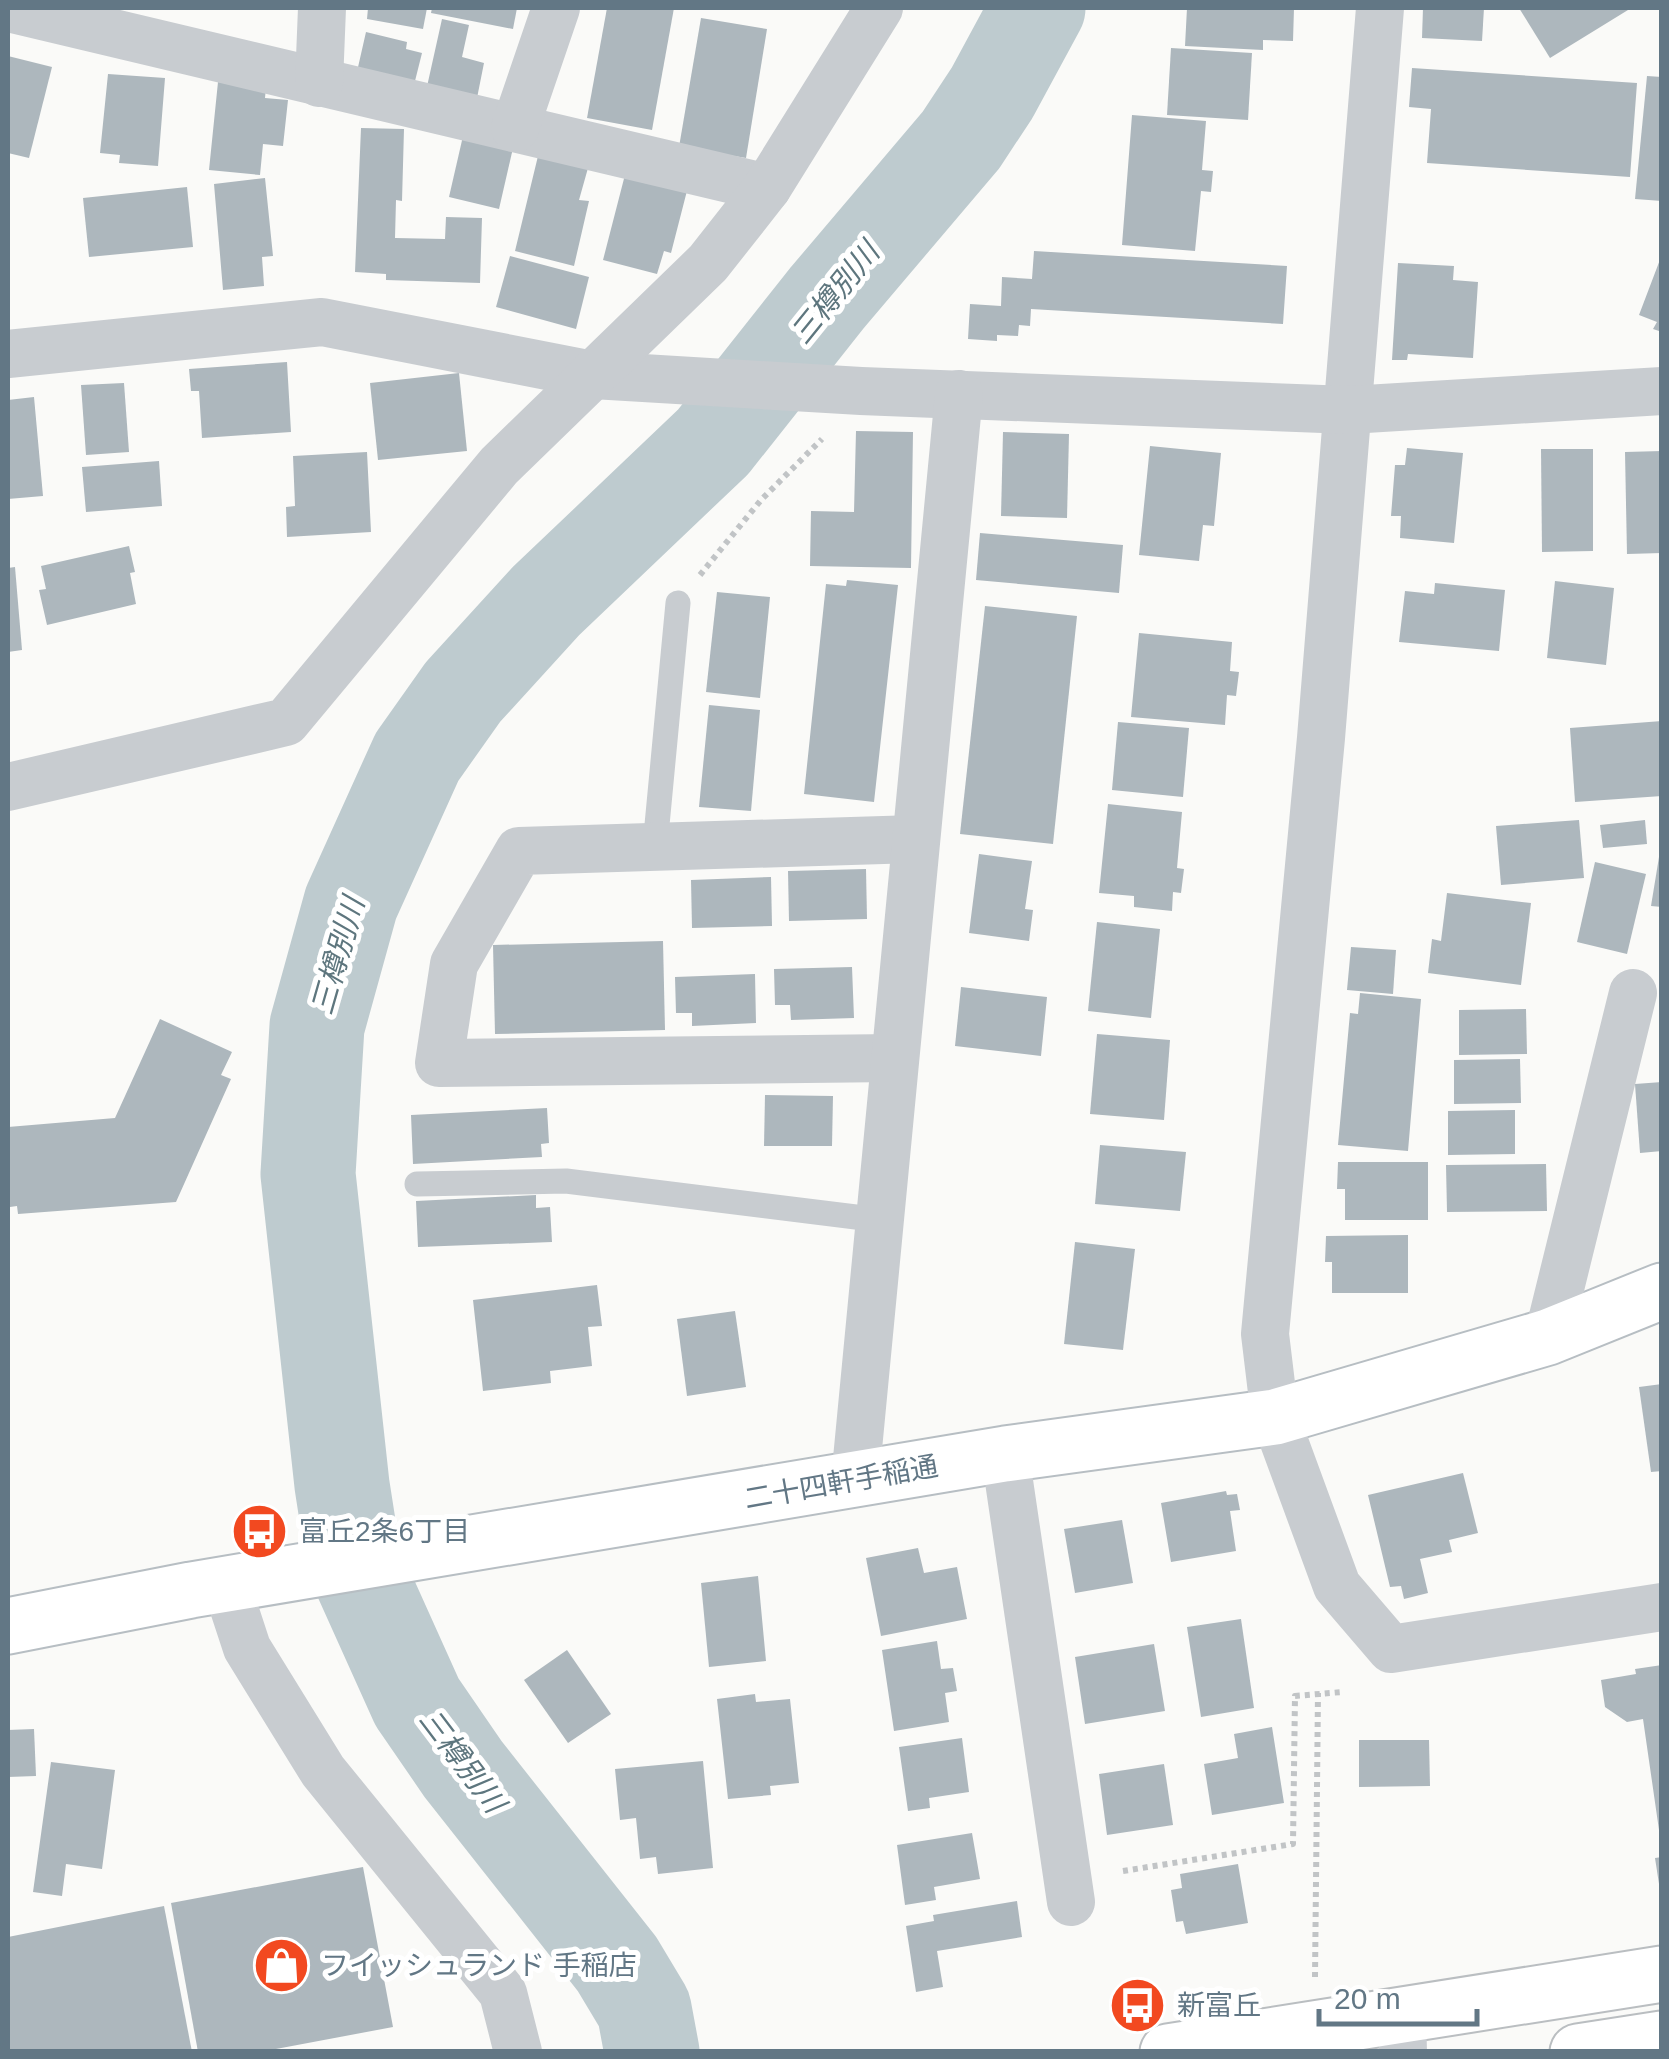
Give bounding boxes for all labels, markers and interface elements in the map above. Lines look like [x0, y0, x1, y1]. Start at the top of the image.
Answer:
water label: 三樽別川 [784, 233, 887, 350]
water label: 三樽別川 [305, 891, 371, 1018]
street label: 二十四軒手稲通 [742, 1450, 940, 1515]
bus stop icon: 富丘2条6丁目 [230, 1501, 290, 1561]
place label: 富丘2条6丁目 [299, 1516, 470, 1547]
water label: 三樽別川 [413, 1703, 513, 1821]
shop icon: フイッシュランド 手稲店 [252, 1935, 312, 1995]
place label: フイッシュランド 手稲店 [321, 1950, 637, 1981]
scale bar [1319, 1964, 1476, 2026]
bus stop icon: 新富丘 [1108, 1975, 1168, 2035]
text: 20 m [1334, 1982, 1401, 2015]
place label: 新富丘 [1177, 1990, 1261, 2021]

